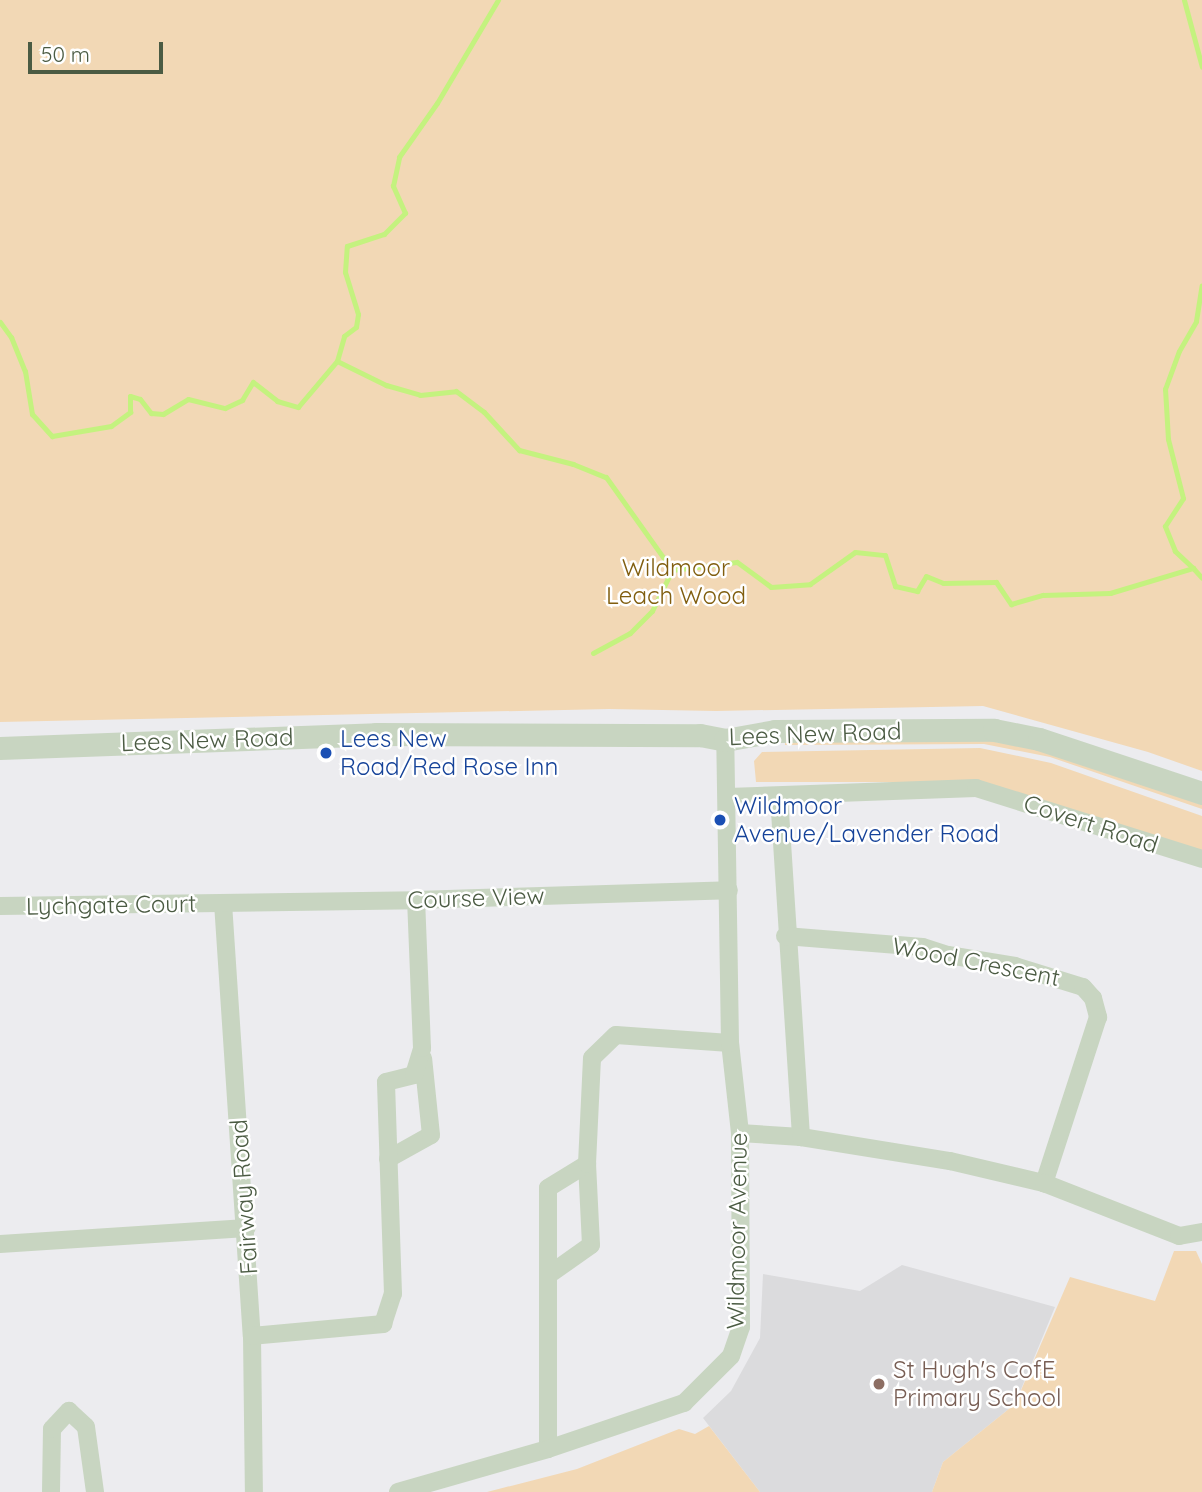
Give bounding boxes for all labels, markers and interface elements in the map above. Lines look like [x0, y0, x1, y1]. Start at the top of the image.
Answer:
scale bar [32, 28, 166, 72]
text: 50 m [41, 41, 90, 67]
park label: Wildmoor Leach Wood [606, 554, 746, 610]
street label: Lees New Road [728, 717, 902, 751]
street label: Lees New Road [120, 723, 294, 757]
place label: Lees New Road/Red Rose Inn [340, 725, 558, 781]
marker: Lees New Road/Red Rose Inn [318, 745, 334, 761]
street label: Covert Road [1020, 789, 1162, 859]
place label: Wildmoor Avenue/Lavender Road [734, 792, 999, 848]
marker: Wildmoor Avenue/Lavender Road [712, 812, 728, 828]
street label: Course View [407, 881, 545, 915]
street label: Lychgate Court [25, 889, 197, 921]
street label: Wood Crescent [890, 932, 1062, 992]
street label: Fairway Road [224, 1118, 264, 1276]
street label: Wildmoor Avenue [721, 1132, 753, 1330]
place label: St Hugh's CofE Primary School [893, 1356, 1062, 1412]
marker: St Hugh's CofE Primary School [871, 1376, 887, 1392]

